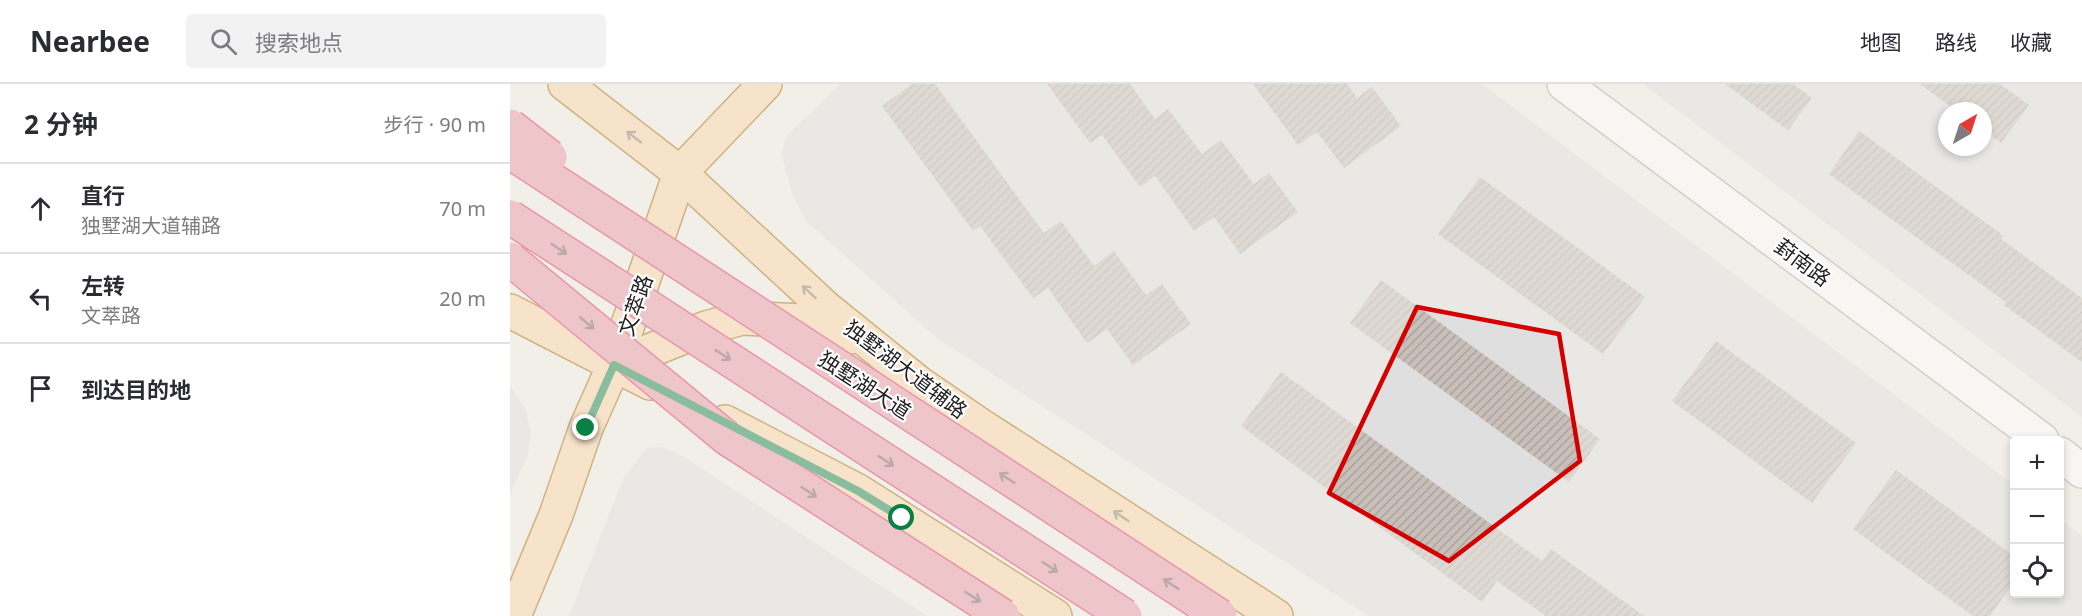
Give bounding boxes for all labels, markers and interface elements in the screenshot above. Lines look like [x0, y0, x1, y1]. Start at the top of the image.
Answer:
search box [186, 14, 606, 68]
text: Nearbee [30, 22, 150, 60]
icon: search [207, 25, 240, 58]
text: 搜索地点 [255, 27, 343, 57]
text: 地图 [1860, 28, 1902, 56]
text: 路线 [1935, 28, 1977, 56]
text: 收藏 [2010, 28, 2052, 56]
north arrow [1938, 102, 1992, 156]
text: 2 分钟 [24, 106, 98, 142]
text: 步行 · 90 m [383, 111, 486, 138]
one-way arrow [626, 131, 642, 143]
text: 直行 [81, 180, 125, 210]
icon: ahead [24, 192, 57, 225]
text: 70 m [439, 195, 486, 222]
text: 独墅湖大道辅路 [81, 212, 221, 239]
street label: 葑南路 [1769, 232, 1837, 292]
one-way arrow [550, 243, 567, 255]
text: 左转 [81, 270, 125, 300]
street label: 文萃路 [612, 271, 658, 339]
icon: left [24, 282, 57, 315]
text: 20 m [439, 285, 486, 312]
one-way arrow [802, 286, 817, 300]
text: 文萃路 [81, 302, 141, 329]
street label: 独墅湖大道辅路 [840, 315, 972, 423]
one-way arrow [579, 316, 595, 329]
street label: 独墅湖大道 [814, 346, 916, 424]
one-way arrow [714, 349, 730, 361]
icon: arrive [24, 372, 57, 405]
text: 到达目的地 [81, 374, 191, 404]
route end [572, 414, 598, 440]
map controls [2010, 436, 2064, 598]
button: + [2010, 436, 2064, 490]
one-way arrow [877, 455, 894, 467]
one-way arrow [999, 471, 1016, 484]
one-way arrow [801, 485, 818, 498]
button: − [2010, 490, 2064, 544]
route start [888, 504, 914, 530]
one-way arrow [1113, 510, 1129, 522]
button: locate [2010, 544, 2064, 598]
one-way arrow [1041, 561, 1058, 573]
one-way arrow [1163, 578, 1180, 590]
one-way arrow [965, 591, 981, 603]

